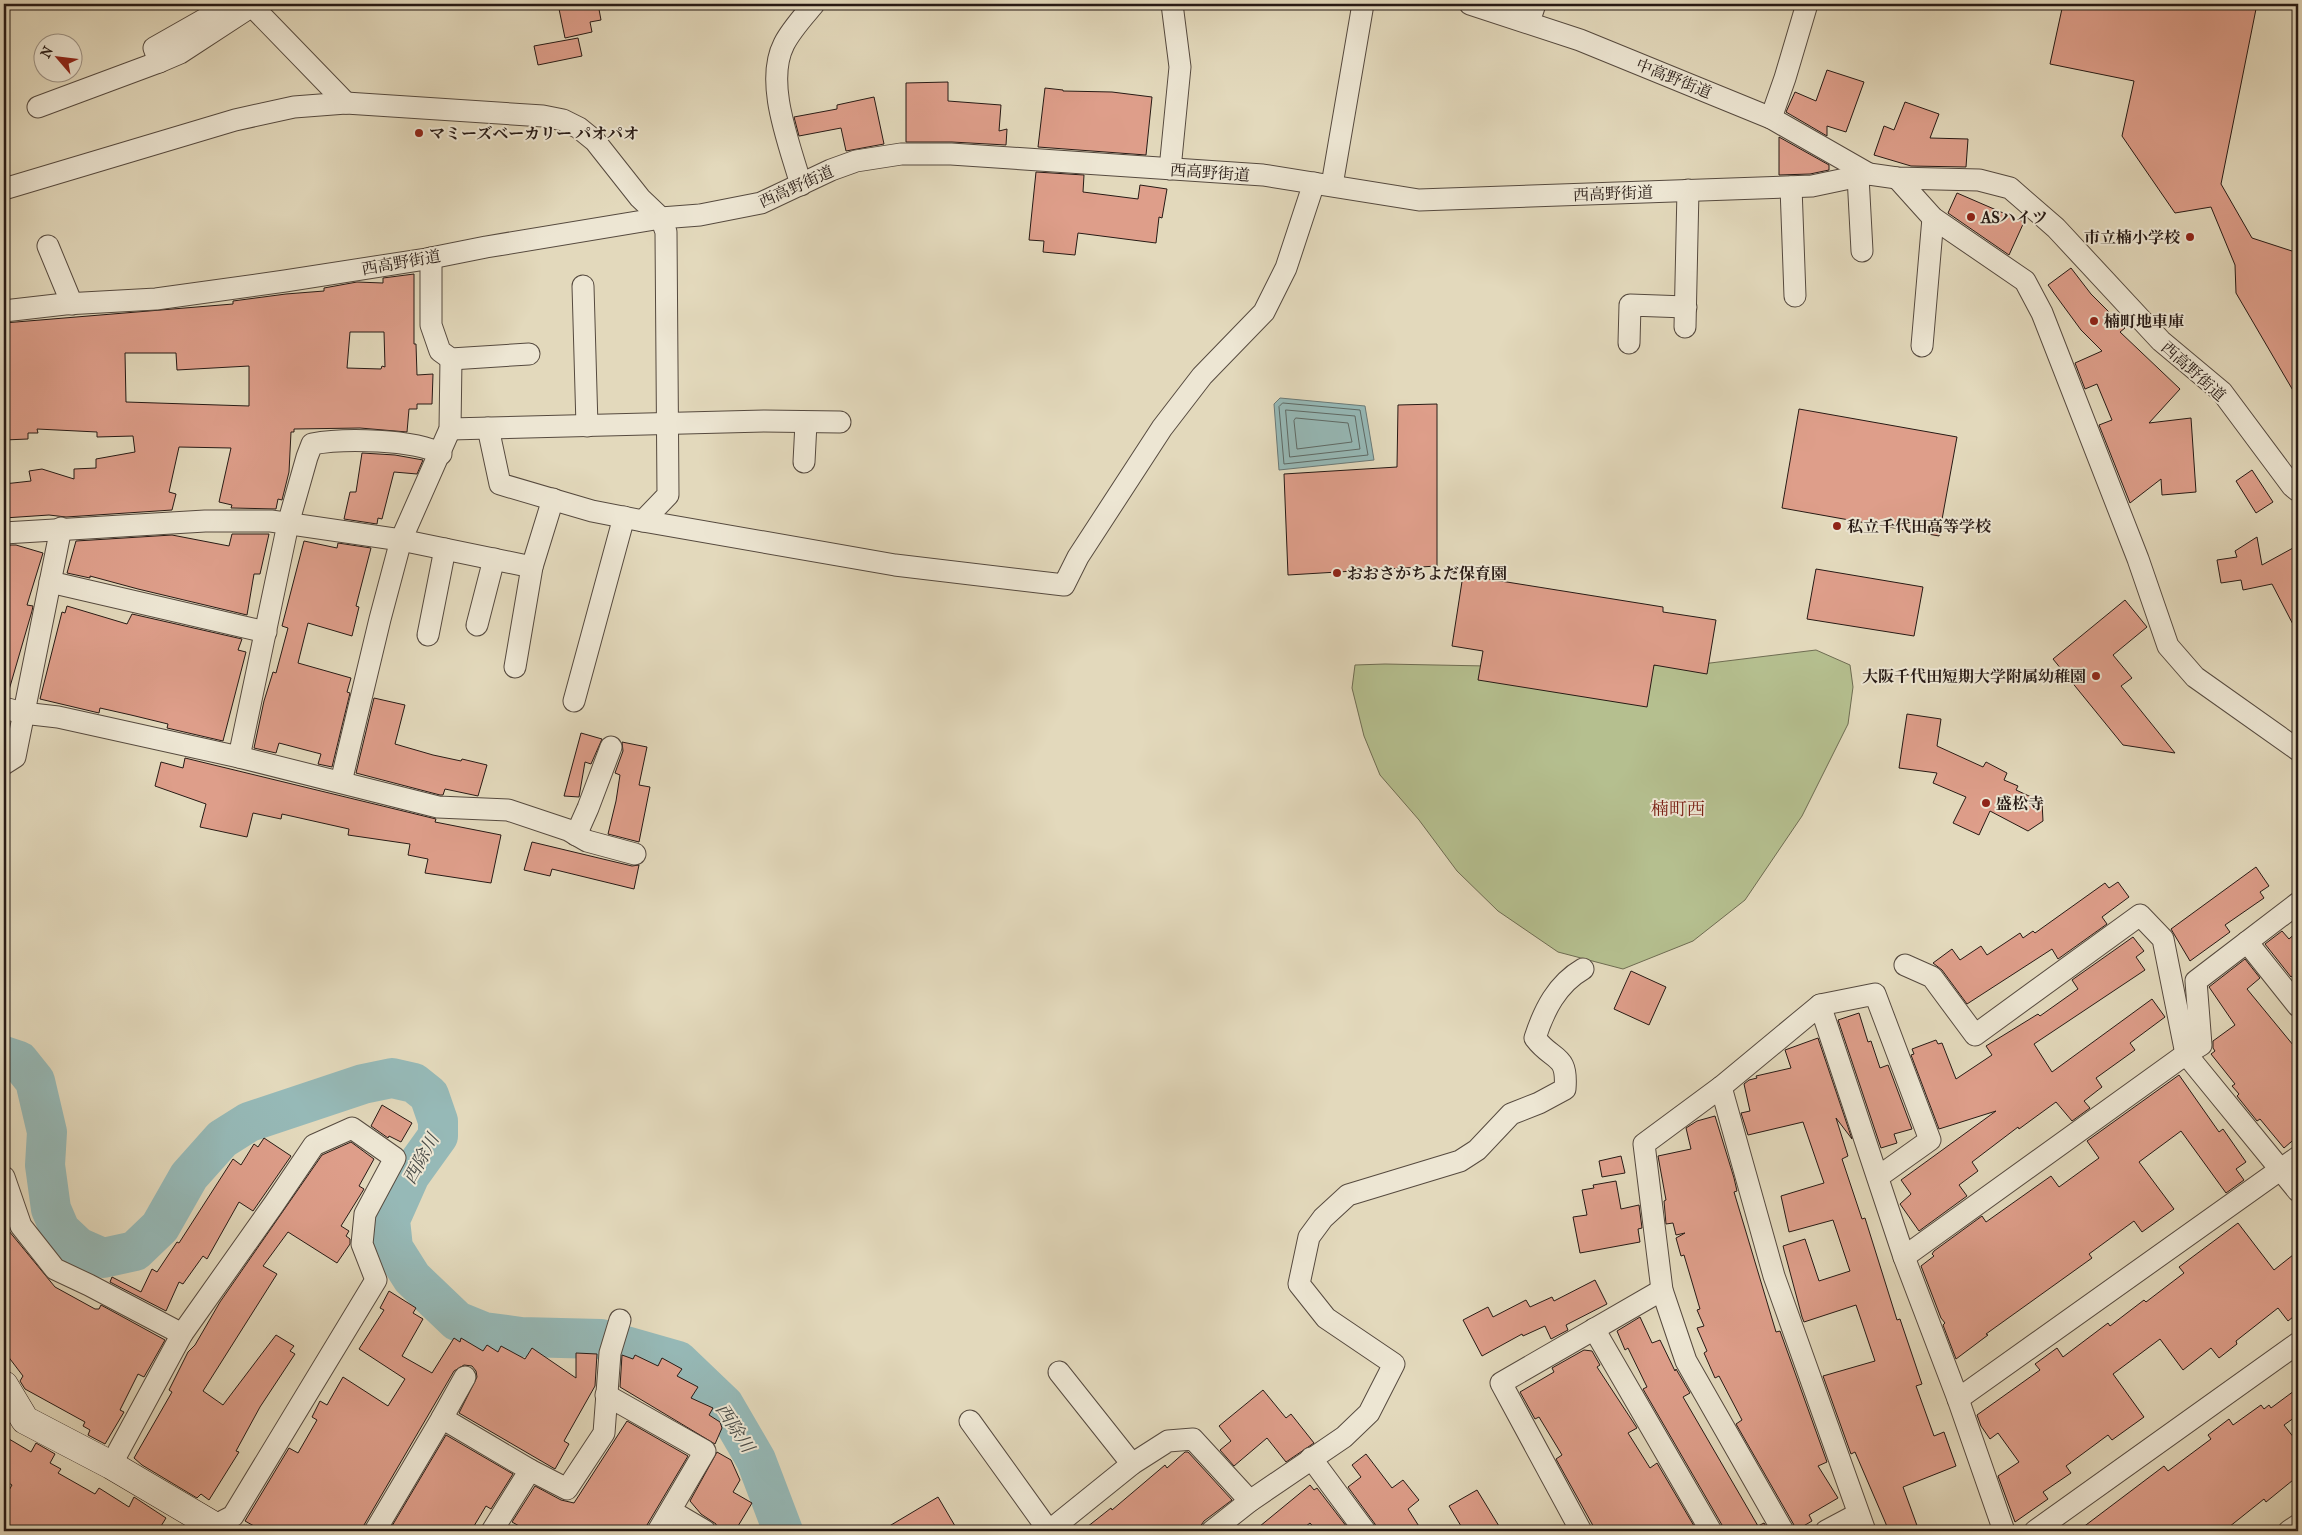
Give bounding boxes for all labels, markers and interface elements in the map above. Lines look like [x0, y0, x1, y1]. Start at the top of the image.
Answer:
north arrow [32, 32, 82, 82]
text: N [37, 43, 57, 61]
street label: 中高野街道 [1633, 55, 1714, 102]
place label: マミーズベーカリー パオパオ [429, 124, 639, 143]
marker: マミーズベーカリー パオパオ [413, 127, 425, 139]
street label: 西高野街道 [1169, 160, 1251, 185]
street label: 西高野街道 [756, 162, 837, 211]
street label: 西高野街道 [1573, 183, 1653, 204]
place label: ASハイツ [1980, 208, 2048, 227]
marker: ASハイツ [1965, 211, 1977, 223]
place label: 市立楠小学校 [2084, 228, 2181, 247]
marker: 市立楠小学校 [2184, 231, 2196, 243]
street label: 西高野街道 [360, 246, 442, 279]
place label: 楠町地車庫 [2104, 312, 2184, 331]
marker: 楠町地車庫 [2088, 315, 2100, 327]
street label: 西高野街道 [2158, 338, 2230, 405]
place label: 私立千代田高等学校 [1847, 517, 1992, 536]
marker: 私立千代田高等学校 [1831, 520, 1843, 532]
place label: おおさかちよだ保育園 [1347, 564, 1507, 583]
marker: おおさかちよだ保育園 [1331, 567, 1343, 579]
place label: 大阪千代田短期大学附属幼稚園 [1862, 667, 2086, 686]
marker: 大阪千代田短期大学附属幼稚園 [2090, 670, 2102, 682]
place label: 盛松寺 [1996, 794, 2044, 813]
marker: 盛松寺 [1980, 797, 1992, 809]
district label: 楠町西 [1651, 799, 1705, 820]
water label: 西除川 [399, 1129, 445, 1188]
water label: 西除川 [711, 1400, 759, 1458]

